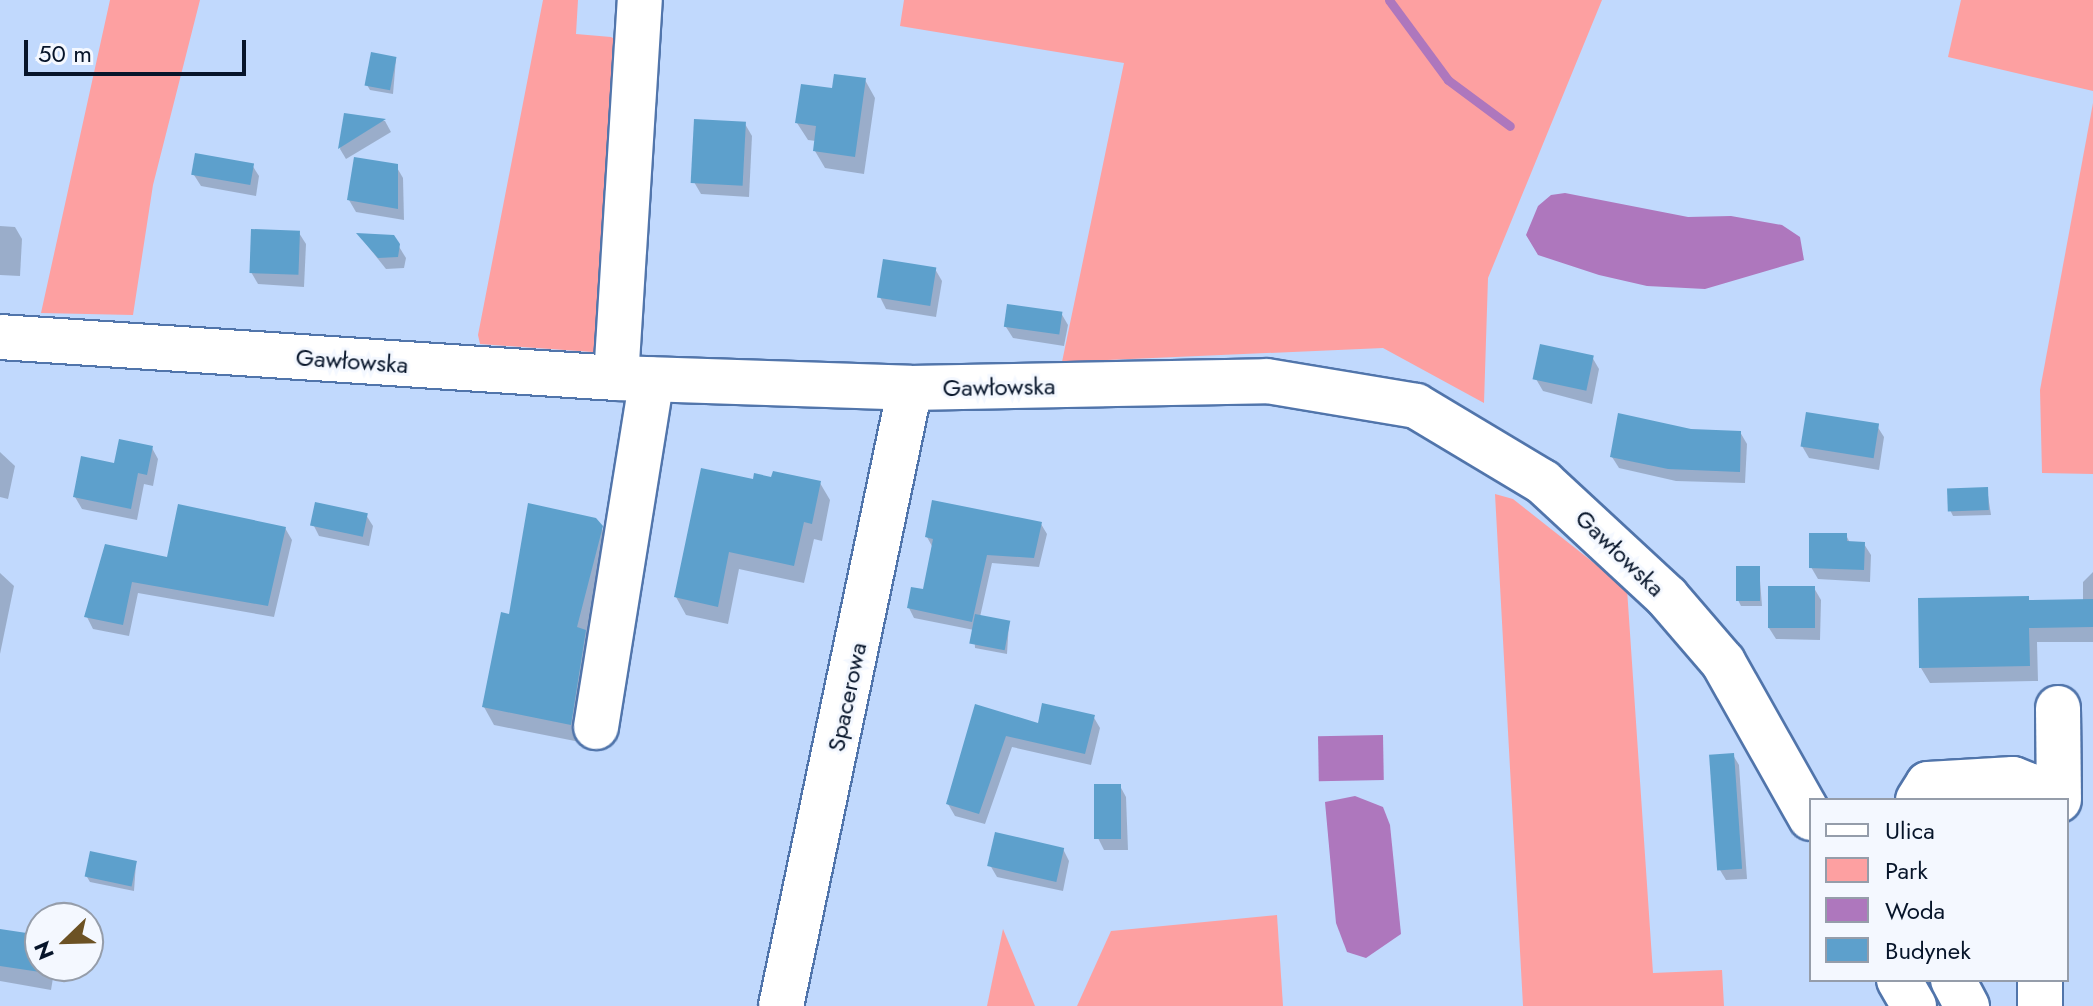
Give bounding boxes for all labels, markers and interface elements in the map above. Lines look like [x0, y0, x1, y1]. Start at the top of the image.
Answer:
scale bar [28, 24, 250, 74]
text: 50 m [38, 36, 92, 71]
street label: Gawłowska [295, 343, 409, 379]
street label: Gawłowska [942, 372, 1056, 402]
street label: Gawłowska [1569, 503, 1671, 603]
street label: Spacerowa [821, 640, 873, 754]
legend [1809, 798, 2069, 982]
text: Ulica [1885, 813, 1935, 848]
text: Park [1885, 853, 1928, 888]
text: Woda [1885, 893, 1945, 928]
north arrow [24, 902, 104, 982]
text: Budynek [1885, 933, 1971, 968]
text: N [26, 936, 62, 965]

